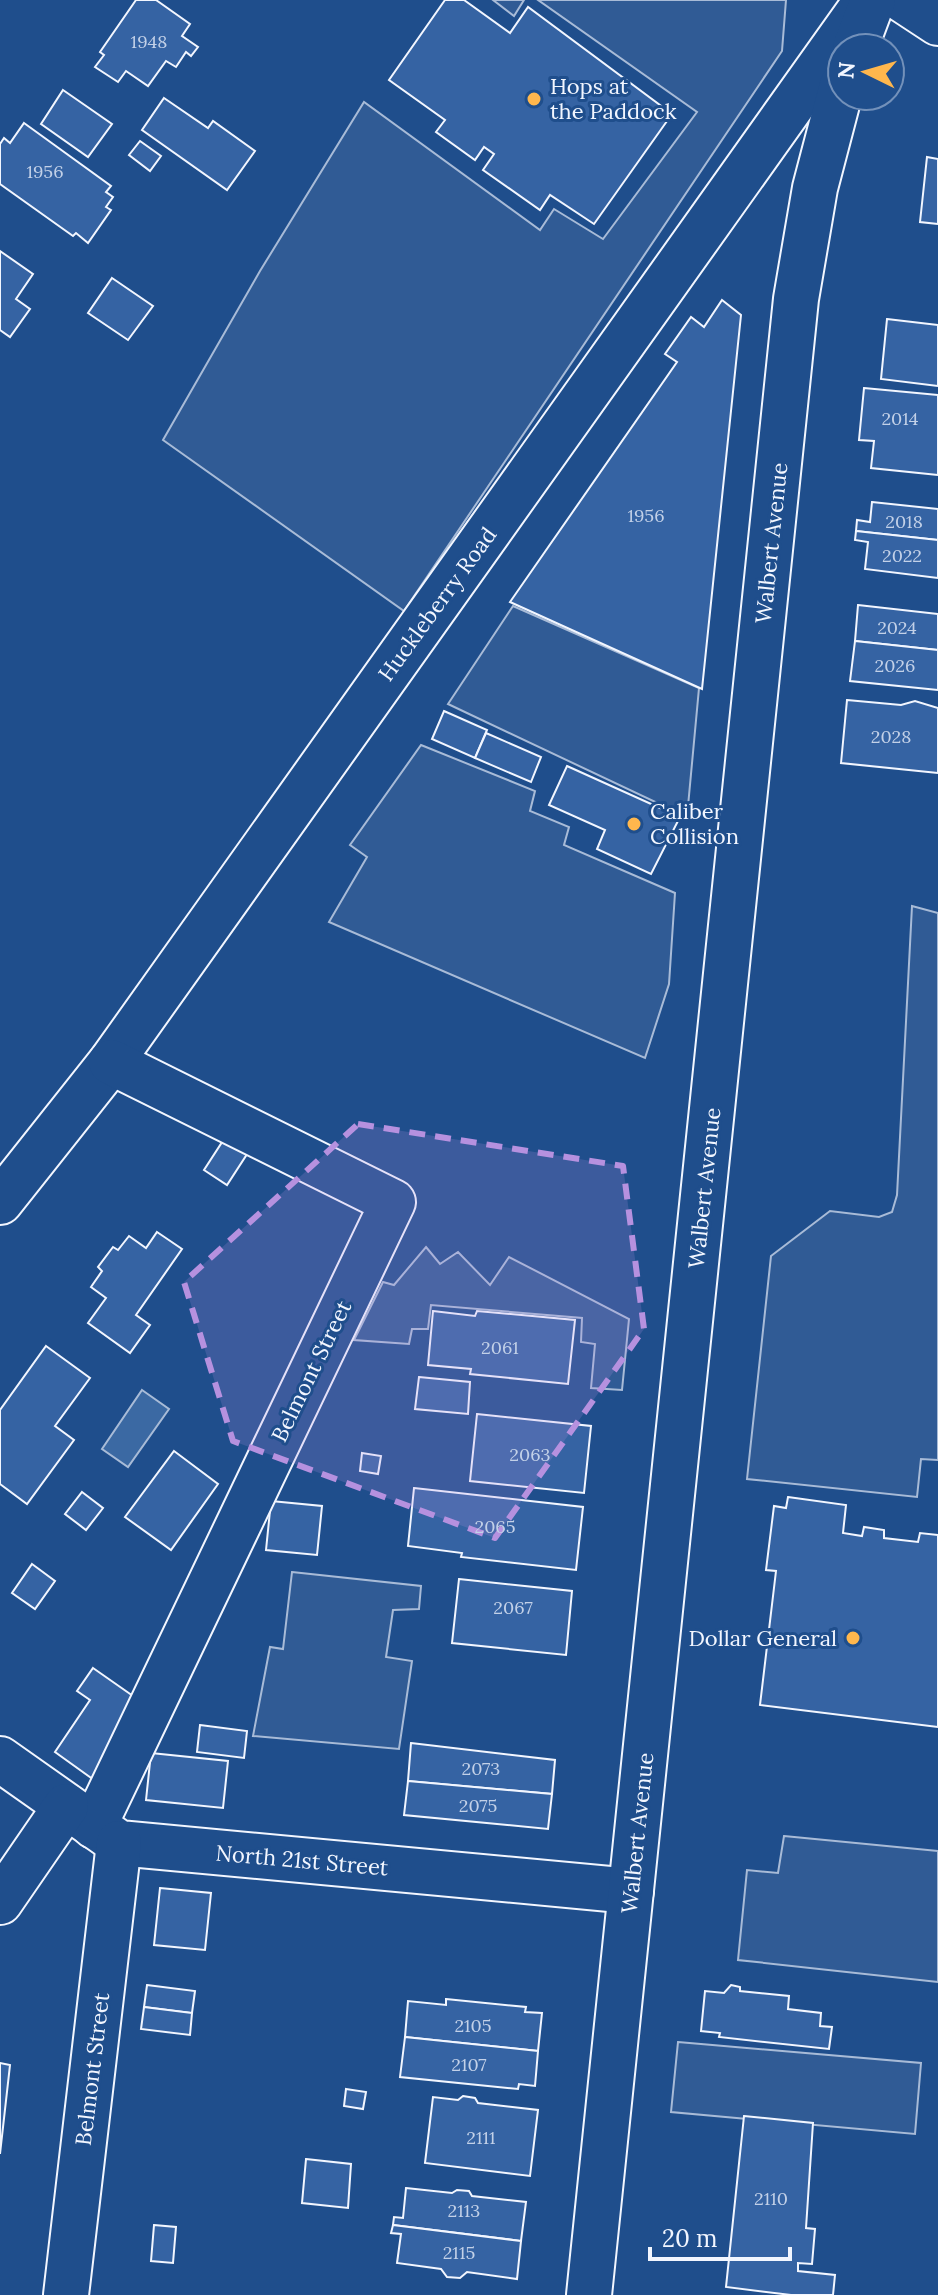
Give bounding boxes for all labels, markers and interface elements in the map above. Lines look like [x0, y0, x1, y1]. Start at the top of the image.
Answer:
house number: 1948 [131, 30, 167, 53]
north arrow [826, 32, 906, 112]
text: N [831, 61, 861, 80]
place label: Hops at the Paddock [550, 72, 677, 125]
marker: Hops at the Paddock [525, 90, 543, 108]
house number: 1956 [26, 160, 64, 183]
house number: 2014 [881, 407, 919, 430]
street label: Walbert Avenue [749, 461, 793, 625]
house number: 1956 [627, 504, 665, 527]
house number: 2018 [885, 510, 923, 533]
street label: Huckleberry Road [372, 521, 502, 687]
house number: 2022 [882, 544, 922, 567]
house number: 2024 [877, 616, 917, 639]
house number: 2026 [875, 654, 915, 677]
house number: 2028 [871, 725, 911, 748]
place label: Caliber Collision [650, 797, 739, 850]
marker: Caliber Collision [625, 815, 643, 833]
street label: Walbert Avenue [682, 1106, 726, 1270]
street label: Belmont Street [265, 1295, 358, 1446]
house number: 2061 [481, 1336, 519, 1359]
house number: 2063 [509, 1443, 551, 1466]
house number: 2065 [474, 1515, 516, 1538]
house number: 2067 [493, 1596, 533, 1619]
place label: Dollar General [688, 1624, 837, 1652]
marker: Dollar General [844, 1629, 862, 1647]
street label: Walbert Avenue [615, 1751, 659, 1915]
house number: 2073 [462, 1757, 500, 1780]
house number: 2075 [459, 1794, 497, 1817]
street label: North 21st Street [214, 1839, 390, 1882]
street label: Belmont Street [69, 1990, 115, 2147]
house number: 2105 [454, 2014, 492, 2037]
house number: 2107 [451, 2053, 487, 2076]
house number: 2111 [466, 2126, 496, 2149]
house number: 2110 [754, 2187, 788, 2210]
house number: 2113 [448, 2199, 480, 2222]
scale bar [650, 2211, 790, 2261]
text: 20 m [662, 2223, 718, 2254]
house number: 2115 [443, 2241, 475, 2264]

